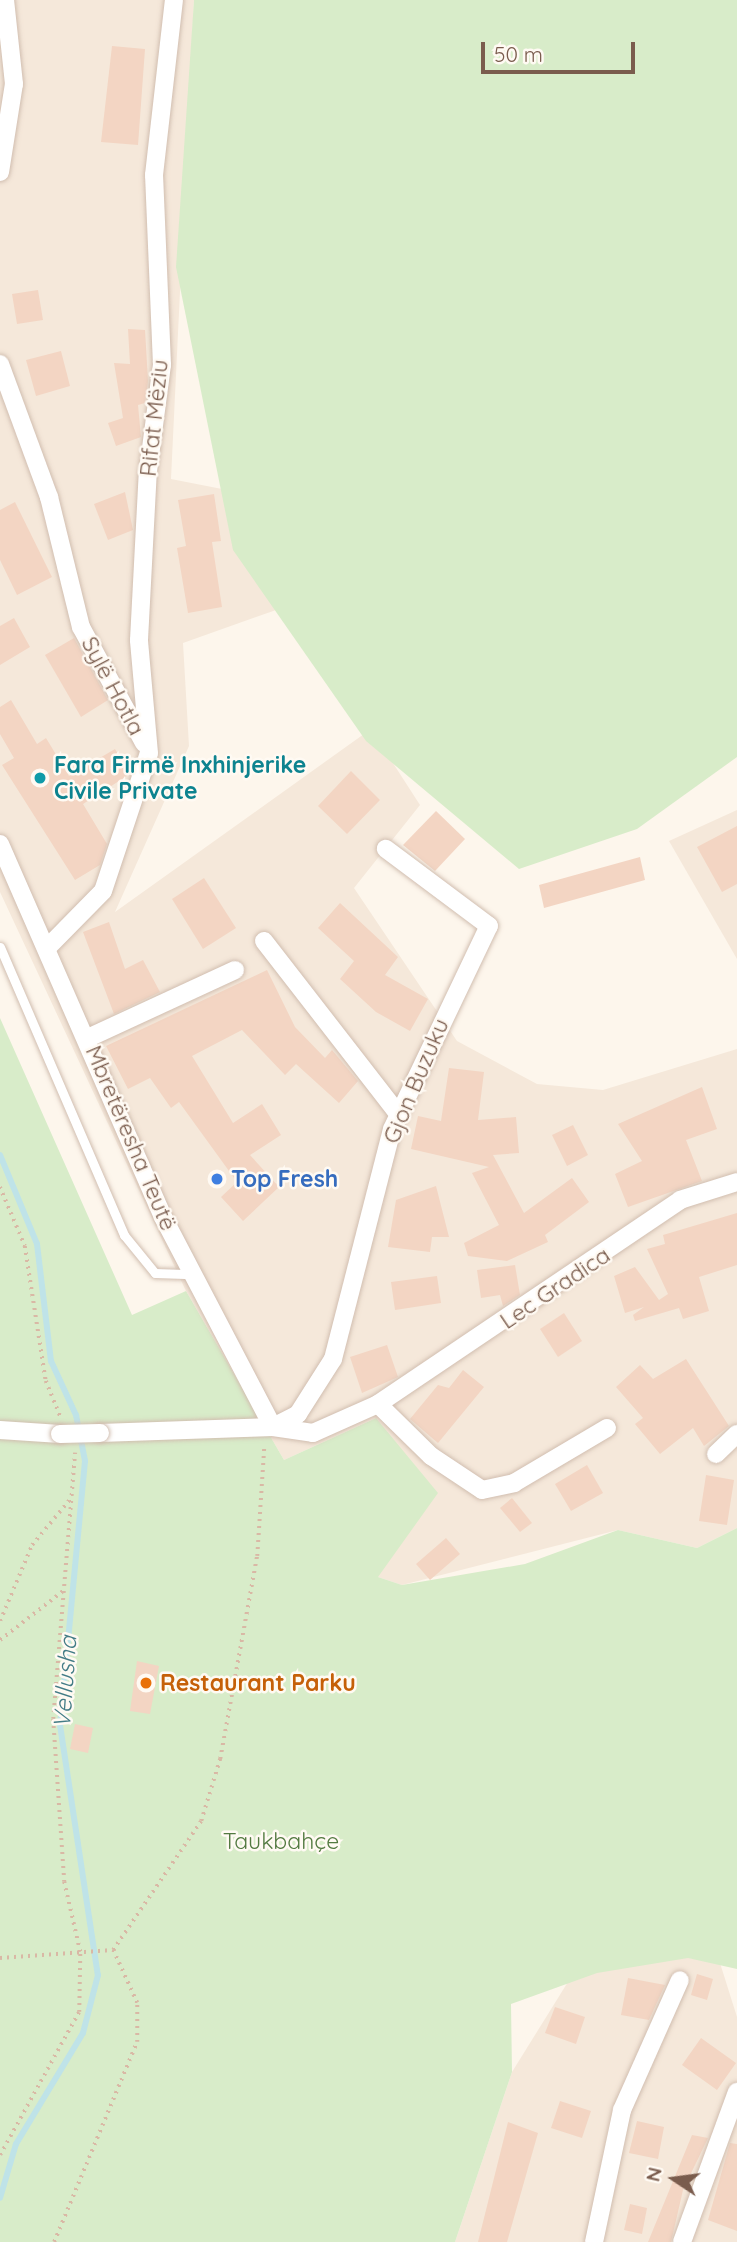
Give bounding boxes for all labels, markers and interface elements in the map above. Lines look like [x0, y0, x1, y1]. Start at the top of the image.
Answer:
scale bar [485, 28, 639, 72]
text: 50 m [494, 41, 543, 67]
street label: Rifat Mëziu [134, 358, 174, 478]
street label: Sylë Hotla [76, 632, 150, 740]
place label: Fara Firmë Inxhinjerike Civile Private [54, 751, 306, 805]
marker: Fara Firmë Inxhinjerike Civile Private [32, 770, 48, 786]
street label: Gjon Buzuku [377, 1014, 455, 1148]
street label: Mbretëresha Teutë [80, 1041, 182, 1235]
place label: Top Fresh [231, 1165, 338, 1193]
marker: Top Fresh [209, 1171, 225, 1187]
street label: Lec Gradica [495, 1241, 615, 1335]
water label: Vellusha [47, 1635, 83, 1729]
place label: Restaurant Parku [160, 1669, 356, 1697]
marker: Restaurant Parku [138, 1675, 154, 1691]
park label: Taukbahçe [223, 1827, 339, 1855]
north arrow [639, 2144, 709, 2214]
text: N [640, 2165, 667, 2184]

